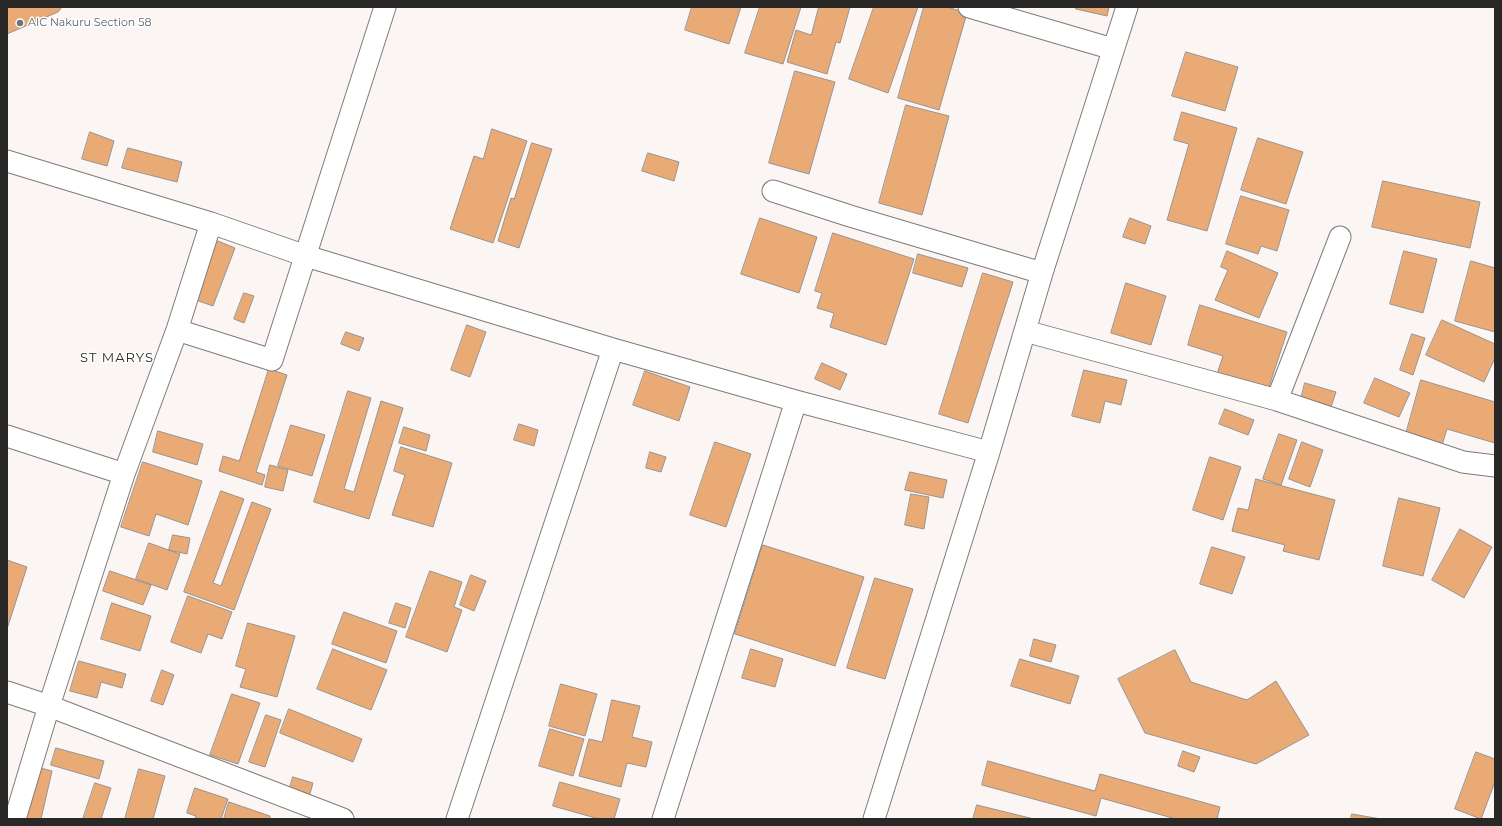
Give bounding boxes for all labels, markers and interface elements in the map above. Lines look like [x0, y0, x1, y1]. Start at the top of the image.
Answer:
place label: AIC Nakuru Section 58 [28, 16, 151, 30]
marker: AIC Nakuru Section 58 [15, 18, 25, 28]
district label: ST MARYS [80, 350, 154, 366]

